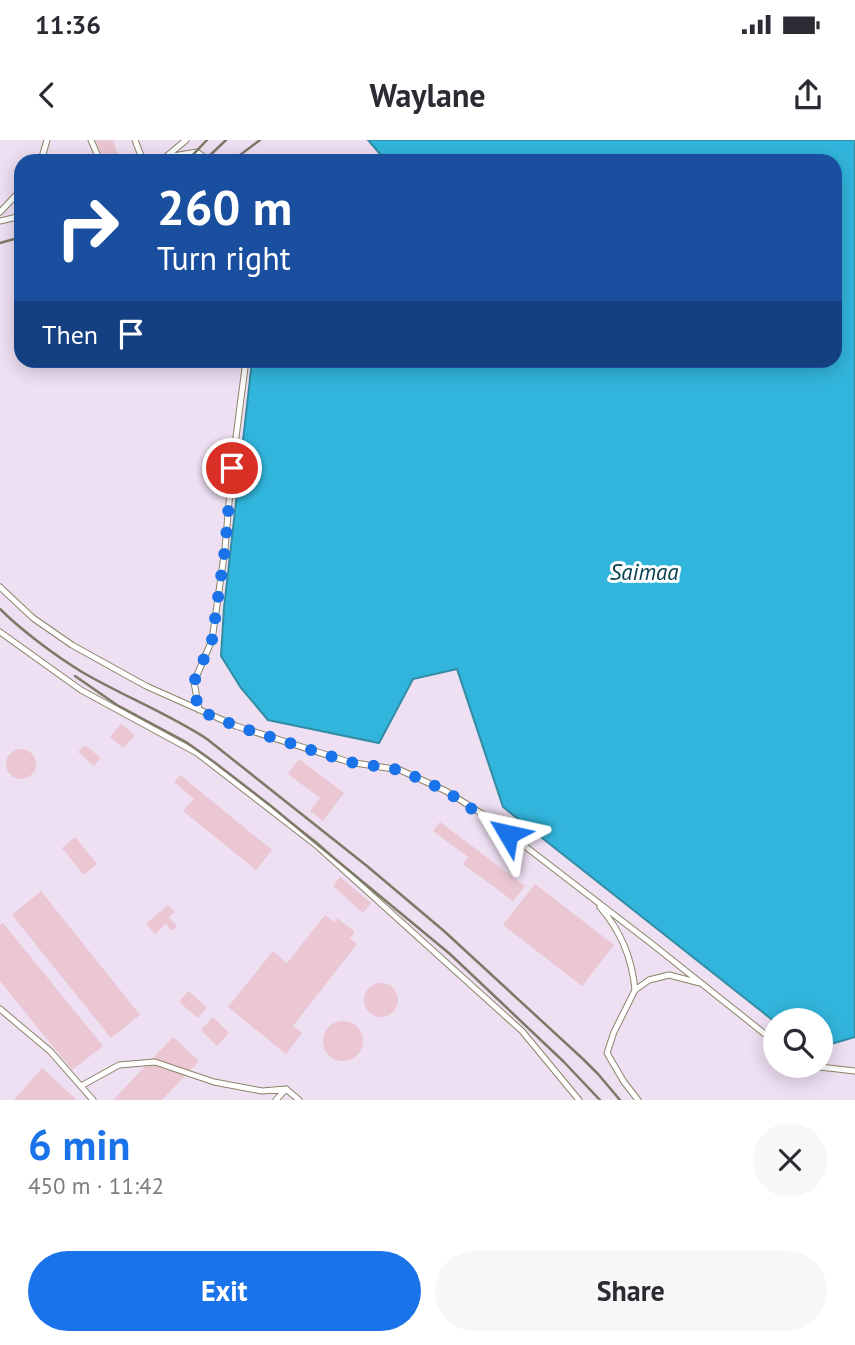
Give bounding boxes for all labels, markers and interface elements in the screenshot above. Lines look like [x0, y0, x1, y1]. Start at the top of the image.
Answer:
text: 11:36 [35, 8, 101, 41]
text: Waylane [369, 74, 486, 116]
icon: back [28, 76, 66, 114]
icon: share [789, 76, 827, 114]
text: 260 m [157, 175, 292, 239]
icon: right [42, 182, 133, 273]
text: Turn right [157, 237, 291, 279]
icon: arrive [112, 315, 150, 353]
text: Then [42, 318, 98, 351]
pin [202, 438, 262, 498]
icon: arrive [213, 449, 251, 487]
water label: Saimaa [610, 557, 678, 586]
position arrow [471, 797, 545, 871]
map controls [763, 1008, 833, 1078]
button: search [763, 1008, 833, 1078]
text: 6 min [28, 1117, 130, 1172]
button: close [753, 1123, 827, 1197]
text: 450 m · 11:42 [28, 1171, 164, 1200]
button: Exit [28, 1251, 421, 1331]
button: Share [435, 1251, 827, 1331]

